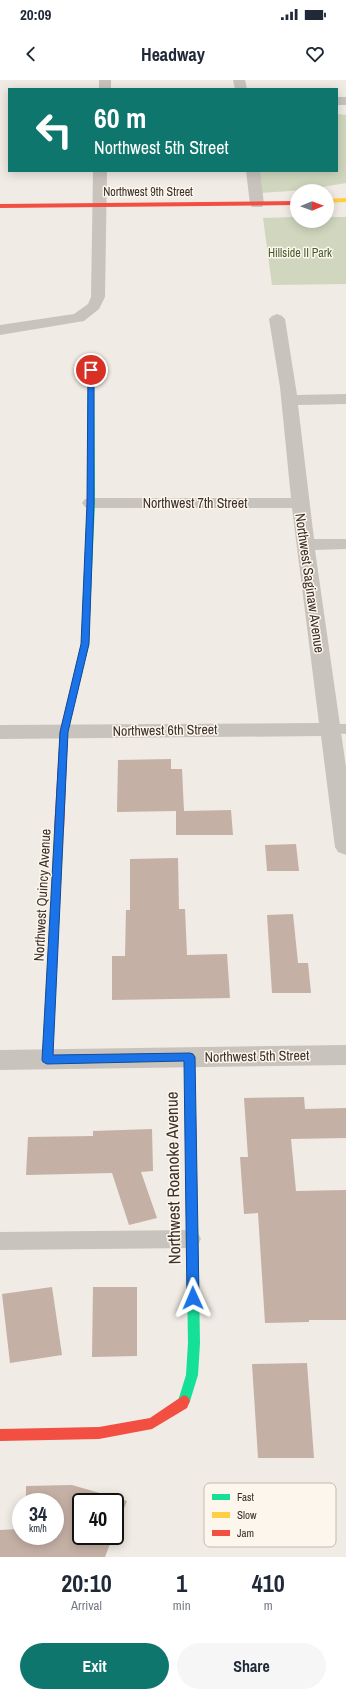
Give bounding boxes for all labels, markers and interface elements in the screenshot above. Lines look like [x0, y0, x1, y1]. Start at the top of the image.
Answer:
text: 20:09 [20, 4, 51, 25]
text: Headway [141, 42, 205, 67]
icon: back [20, 43, 42, 65]
icon: heart [304, 43, 326, 65]
text: 60 m [94, 99, 146, 137]
icon: left [28, 104, 80, 156]
text: Northwest 5th Street [94, 135, 229, 160]
street label: Northwest 9th Street [103, 184, 193, 200]
north arrow [290, 184, 334, 228]
map controls [290, 184, 334, 228]
park label: Hillside II Park [268, 245, 332, 261]
pin [74, 353, 108, 387]
icon: arrive [80, 359, 102, 381]
street label: Northwest 7th Street [143, 494, 247, 512]
street label: Northwest Saginaw Avenue [291, 512, 329, 654]
street label: Northwest 6th Street [113, 720, 217, 740]
street label: Northwest Quincy Avenue [30, 828, 54, 962]
street label: Northwest 5th Street [205, 1046, 309, 1066]
street label: Northwest Roanoke Avenue [159, 1091, 186, 1264]
position arrow [172, 1277, 214, 1319]
legend [204, 1483, 336, 1547]
text: Fast [237, 1490, 255, 1504]
speed limit sign: 40 [72, 1493, 124, 1545]
text: 34 [29, 1500, 47, 1527]
text: Slow [237, 1508, 257, 1522]
text: km/h [29, 1522, 47, 1535]
text: Jam [237, 1526, 254, 1540]
text: 20:10 [61, 1567, 112, 1599]
text: 1 [176, 1567, 187, 1599]
text: 410 [252, 1567, 285, 1599]
text: Arrival [71, 1597, 102, 1614]
text: min [173, 1597, 191, 1614]
text: m [264, 1597, 273, 1614]
button: Exit [20, 1643, 169, 1689]
button: Share [177, 1643, 326, 1689]

